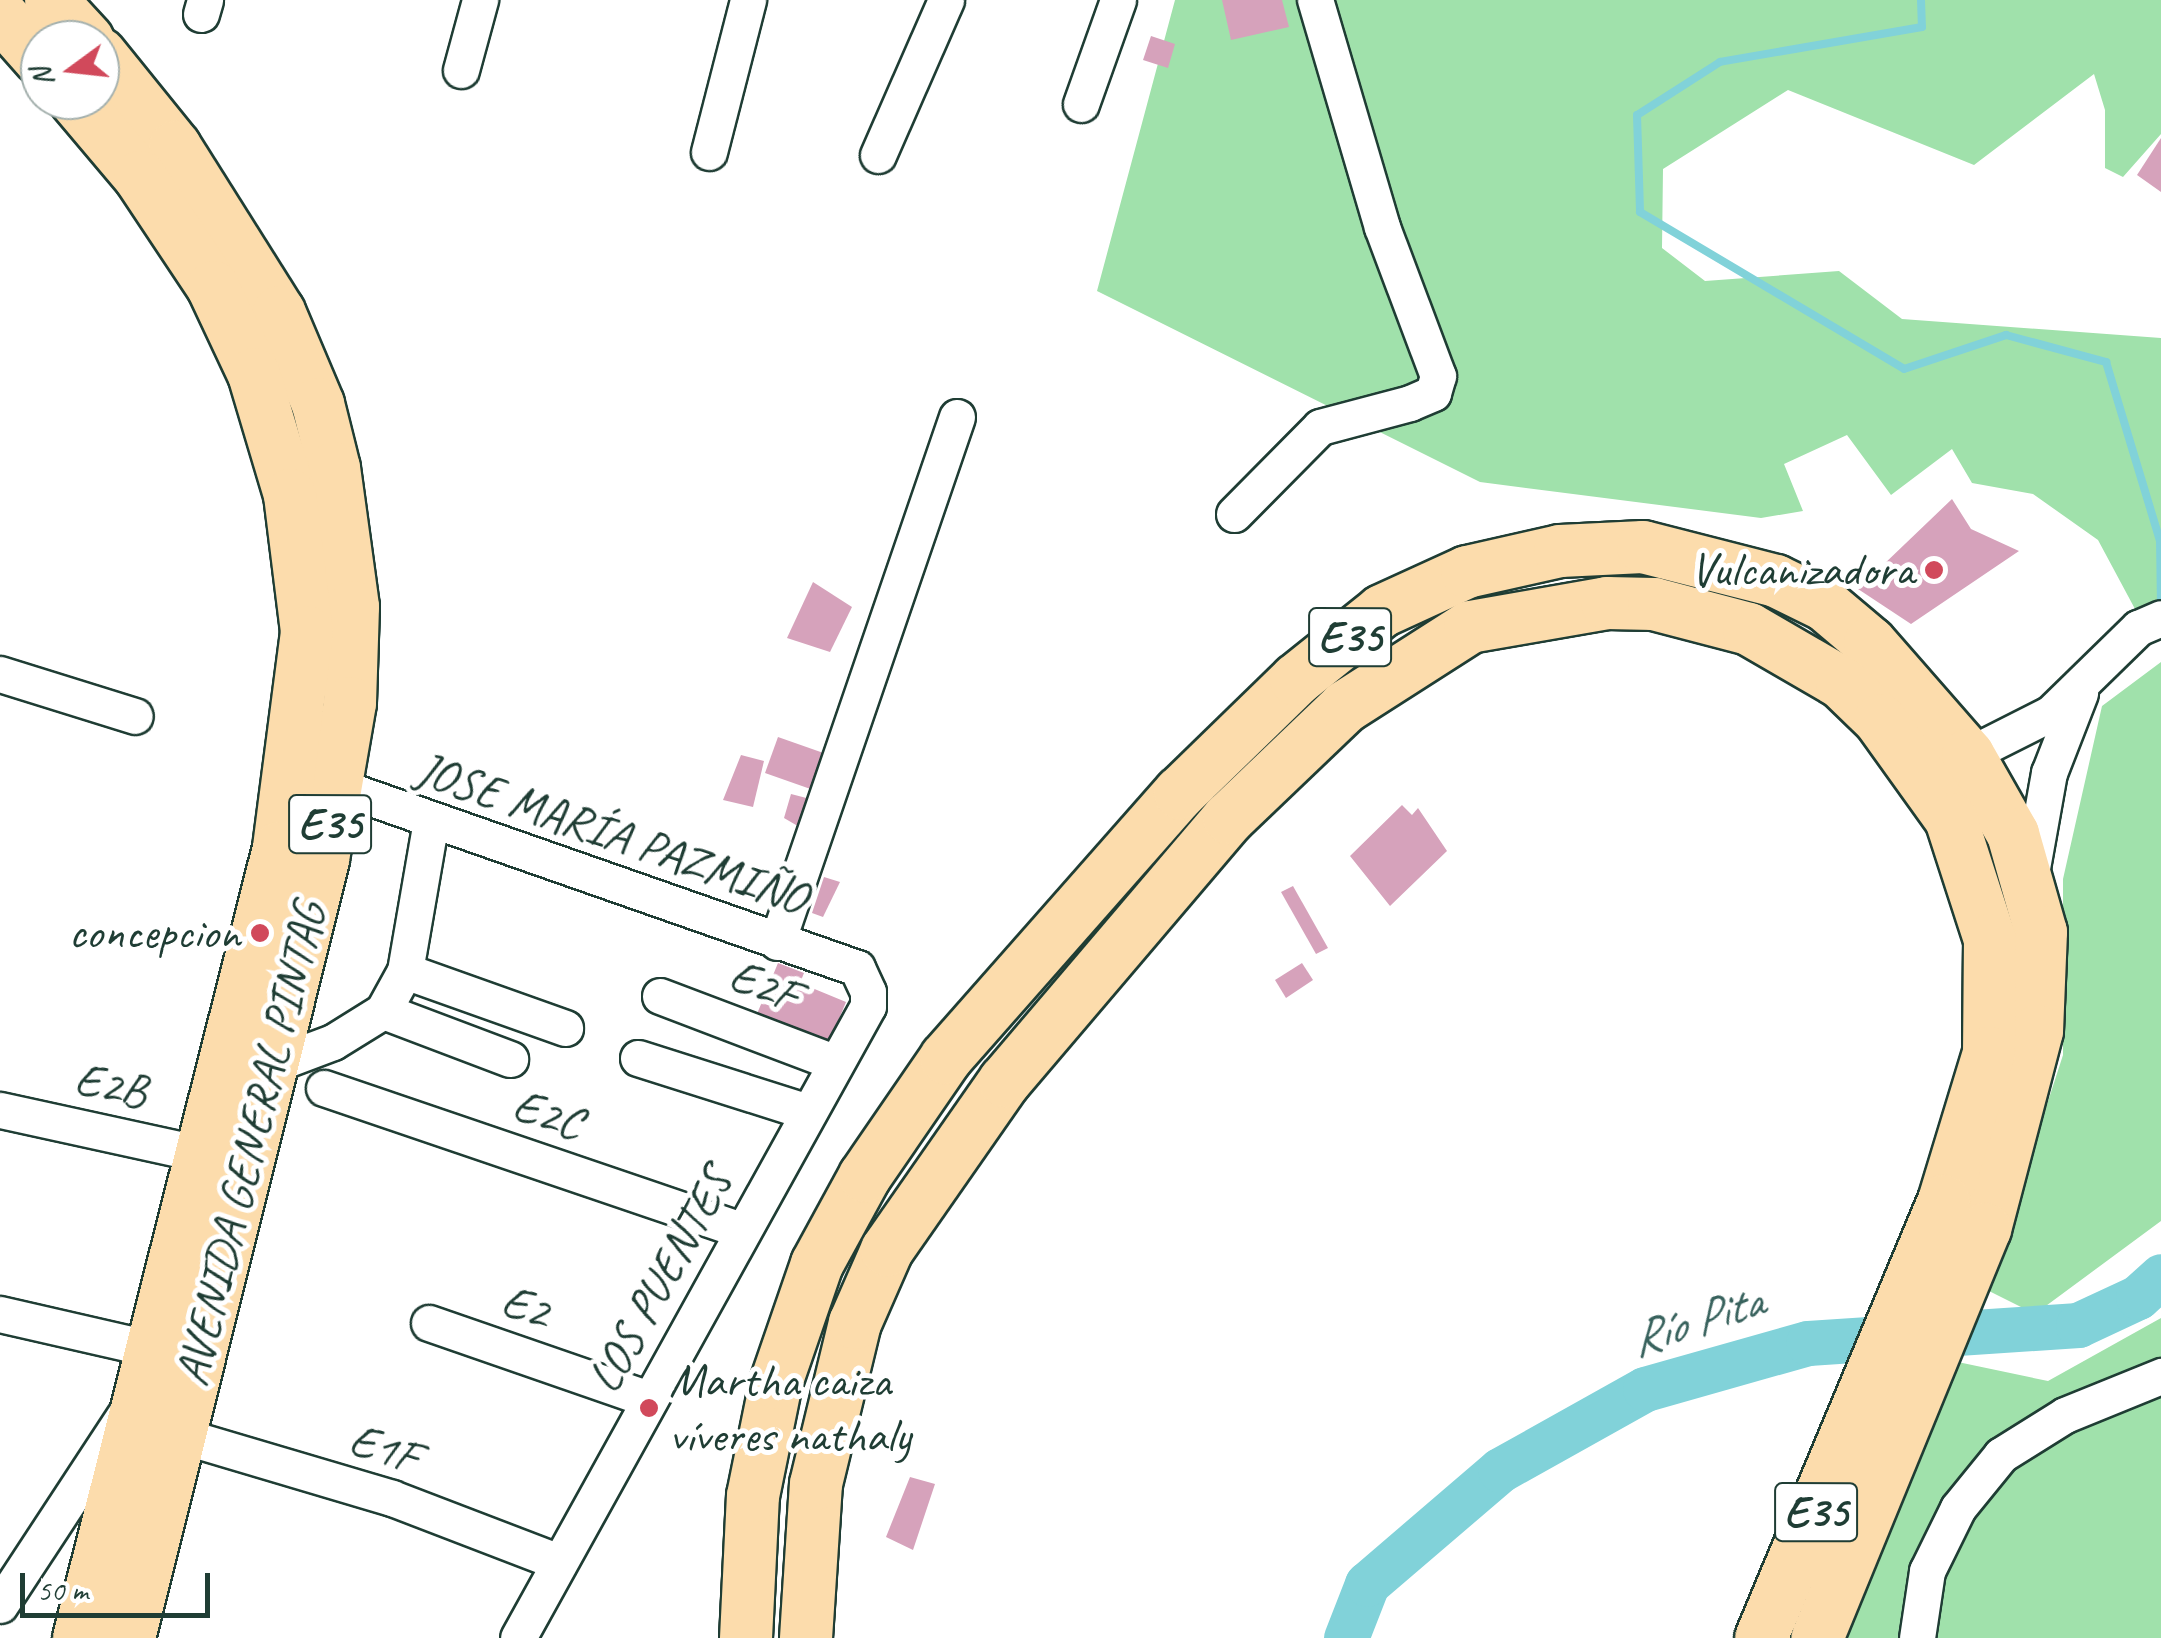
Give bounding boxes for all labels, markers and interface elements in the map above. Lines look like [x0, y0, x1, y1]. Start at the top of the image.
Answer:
north arrow [20, 20, 120, 120]
text: N [23, 64, 62, 90]
place label: Vulcanizadora [1690, 541, 1914, 599]
marker: Vulcanizadora [1923, 559, 1945, 581]
road number: E35 [1308, 597, 1392, 677]
street label: JOSE MARÍA PAZMIÑO [410, 739, 814, 927]
road number: E35 [288, 784, 372, 864]
street label: AVENIDA GENERAL PINTAG [162, 896, 338, 1392]
place label: concepcion [68, 904, 240, 962]
marker: concepcion [249, 922, 271, 944]
street label: E2F [722, 946, 806, 1024]
street label: E2B [70, 1049, 152, 1121]
street label: E2C [506, 1075, 590, 1153]
street label: LOS PUENTES [575, 1158, 745, 1402]
street label: E2 [494, 1271, 558, 1341]
water label: Río Pita [1622, 1271, 1770, 1369]
place label: Martha caiza víveres nathaly [669, 1351, 910, 1464]
marker: Martha caiza víveres nathaly [638, 1397, 660, 1419]
street label: E1F [342, 1410, 426, 1486]
road number: E35 [1774, 1472, 1858, 1552]
scale bar [25, 1553, 215, 1615]
text: 50 m [37, 1571, 88, 1609]

